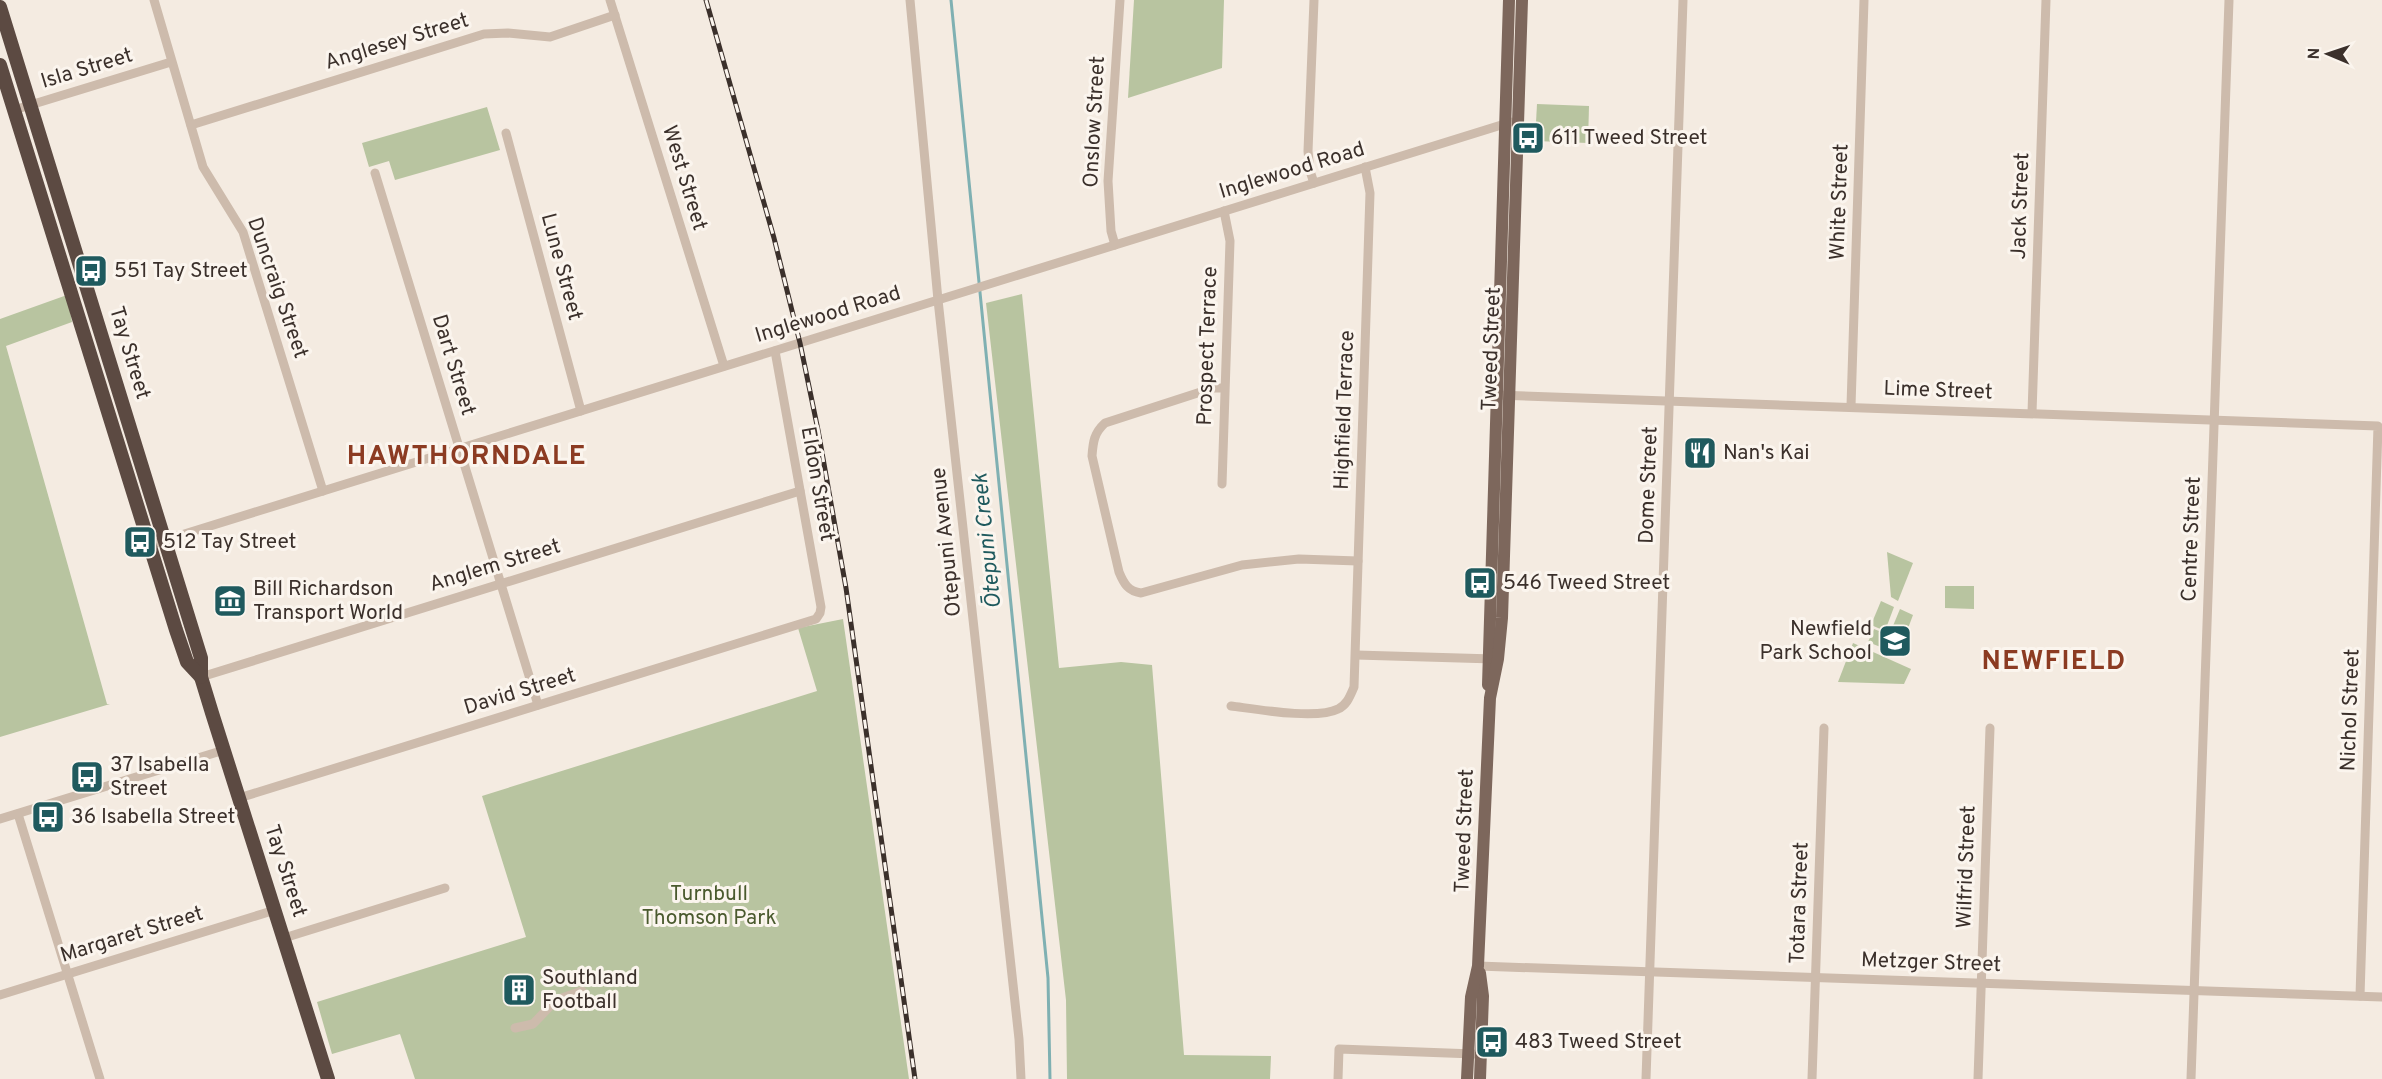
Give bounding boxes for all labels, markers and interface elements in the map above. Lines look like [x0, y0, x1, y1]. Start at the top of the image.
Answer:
street label: Anglesey Street [322, 7, 472, 77]
north arrow [2298, 24, 2358, 84]
street label: Isla Street [38, 42, 136, 96]
text: N [2305, 47, 2325, 60]
street label: Onslow Street [1078, 55, 1112, 189]
bus stop icon: 611 Tweed Street [1510, 120, 1546, 156]
street label: West Street [655, 122, 713, 234]
place label: 611 Tweed Street [1551, 125, 1707, 152]
street label: Inglewood Road [1216, 136, 1368, 206]
street label: White Street [1824, 143, 1856, 261]
street label: Jack Street [2006, 152, 2036, 260]
street label: Lune Street [534, 210, 588, 324]
street label: Duncraig Street [240, 214, 314, 362]
bus stop icon: 551 Tay Street [73, 253, 109, 289]
place label: 551 Tay Street [114, 258, 248, 285]
street label: Prospect Terrace [1192, 266, 1224, 426]
street label: Inglewood Road [752, 280, 904, 350]
street label: Tweed Street [1476, 287, 1508, 411]
street label: Tay Street [102, 303, 156, 403]
street label: Dart Street [425, 311, 481, 419]
street label: Highfield Terrace [1329, 330, 1361, 490]
street label: Lime Street [1883, 376, 1993, 406]
street label: Eldon Street [794, 424, 840, 544]
street label: Dome Street [1633, 426, 1665, 544]
restaurant icon: Nan's Kai [1682, 435, 1718, 471]
district label: HAWTHORNDALE [347, 440, 587, 474]
place label: Nan's Kai [1723, 440, 1810, 467]
street label: Otepuni Avenue [926, 466, 968, 618]
water label: Ōtepuni Creek [966, 471, 1009, 610]
street label: Centre Street [2176, 476, 2208, 602]
bus stop icon: 512 Tay Street [122, 524, 158, 560]
place label: 512 Tay Street [163, 529, 297, 556]
street label: Anglem Street [426, 533, 564, 599]
bus stop icon: 546 Tweed Street [1462, 565, 1498, 601]
place label: 546 Tweed Street [1503, 570, 1670, 597]
place label: Bill Richardson Transport World [253, 576, 403, 627]
museum icon: Bill Richardson Transport World [212, 583, 248, 619]
place label: Newfield Park School [1760, 616, 1872, 667]
school or university icon: Newfield Park School [1877, 623, 1913, 659]
district label: NEWFIELD [1981, 645, 2127, 679]
street label: Nichol Street [2335, 648, 2367, 772]
street label: David Street [461, 662, 579, 722]
place label: 37 Isabella Street [110, 752, 209, 803]
bus stop icon: 37 Isabella Street [69, 759, 105, 795]
street label: Tweed Street [1449, 769, 1481, 893]
bus stop icon: 36 Isabella Street [30, 799, 66, 835]
place label: 36 Isabella Street [71, 804, 236, 831]
street label: Wilfrid Street [1951, 805, 1983, 929]
street label: Tay Street [257, 821, 313, 921]
street label: Totara Street [1784, 841, 1816, 965]
park label: Turnbull Thomson Park [641, 881, 777, 932]
street label: Margaret Street [57, 900, 207, 970]
street label: Metzger Street [1860, 947, 2002, 979]
place label: Southland Football [542, 965, 638, 1016]
building icon: Southland Football [501, 972, 537, 1008]
bus stop icon: 483 Tweed Street [1474, 1024, 1510, 1060]
place label: 483 Tweed Street [1515, 1029, 1682, 1056]

